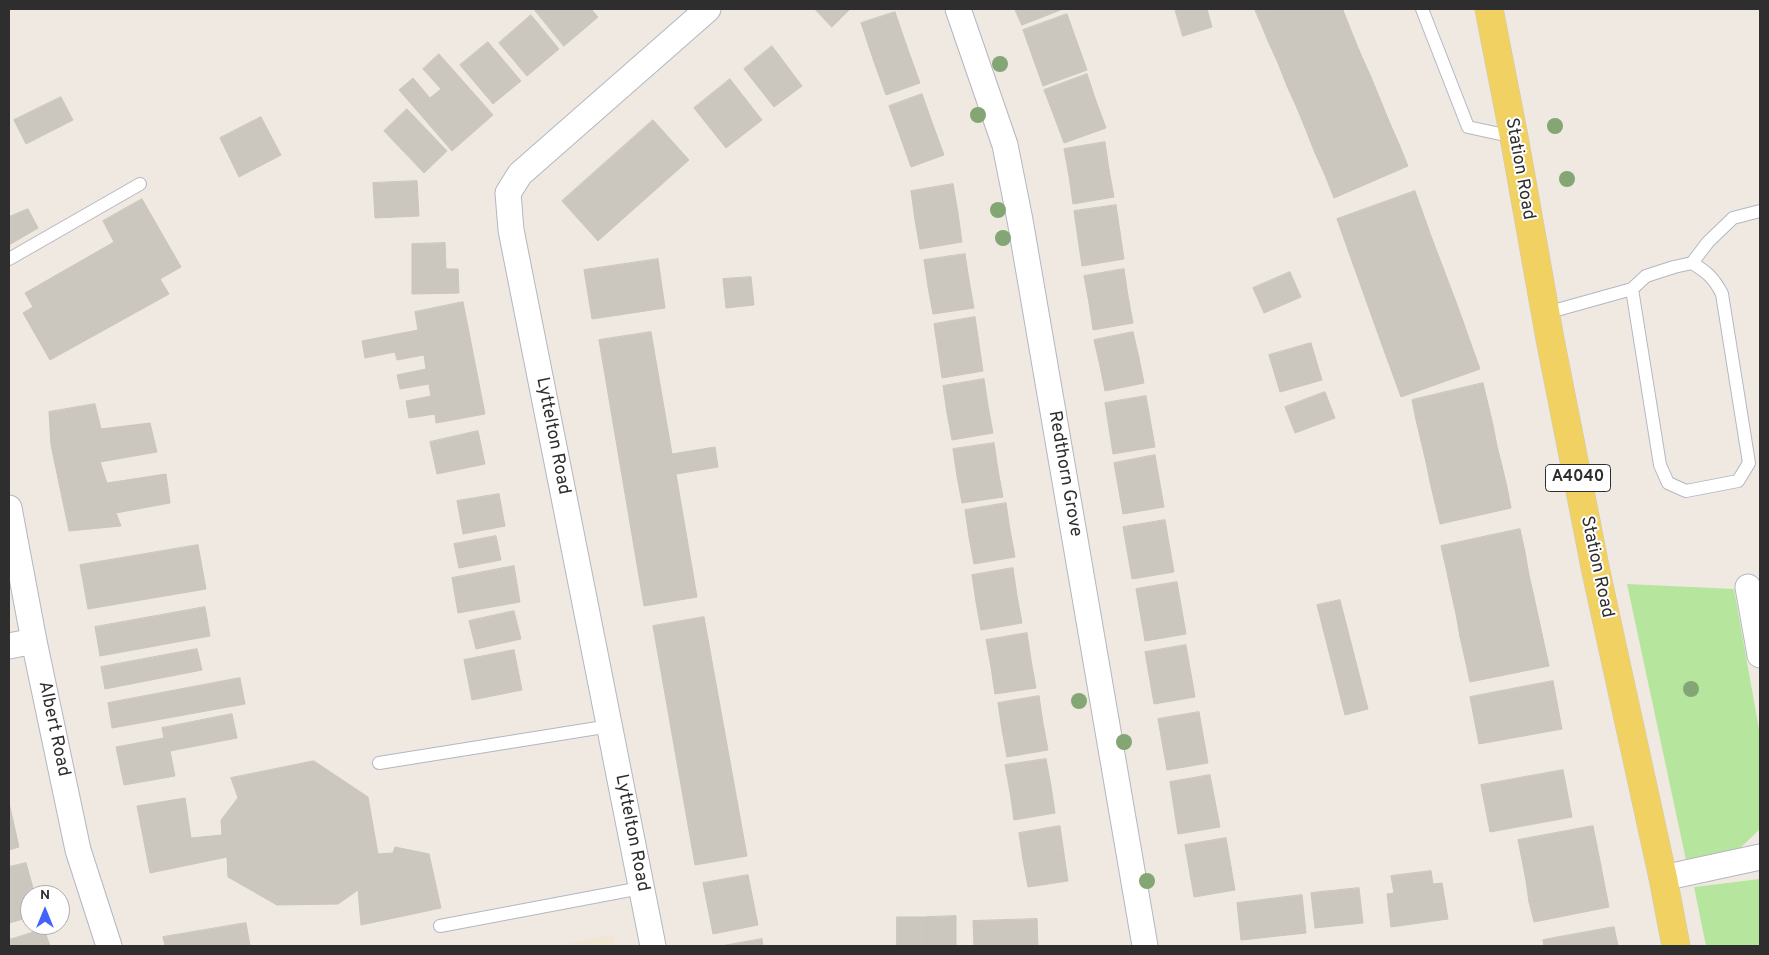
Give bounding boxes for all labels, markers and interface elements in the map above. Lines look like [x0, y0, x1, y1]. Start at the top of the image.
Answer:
street label: Station Road [1499, 116, 1539, 222]
street label: Lyttelton Road [530, 375, 574, 497]
street label: Redthorn Grove [1042, 409, 1086, 539]
road number: A4040 [1546, 464, 1610, 492]
street label: Station Road [1575, 514, 1617, 620]
street label: Albert Road [32, 679, 74, 779]
street label: Lyttelton Road [609, 772, 653, 894]
north arrow [20, 885, 70, 935]
text: N [40, 887, 50, 904]

